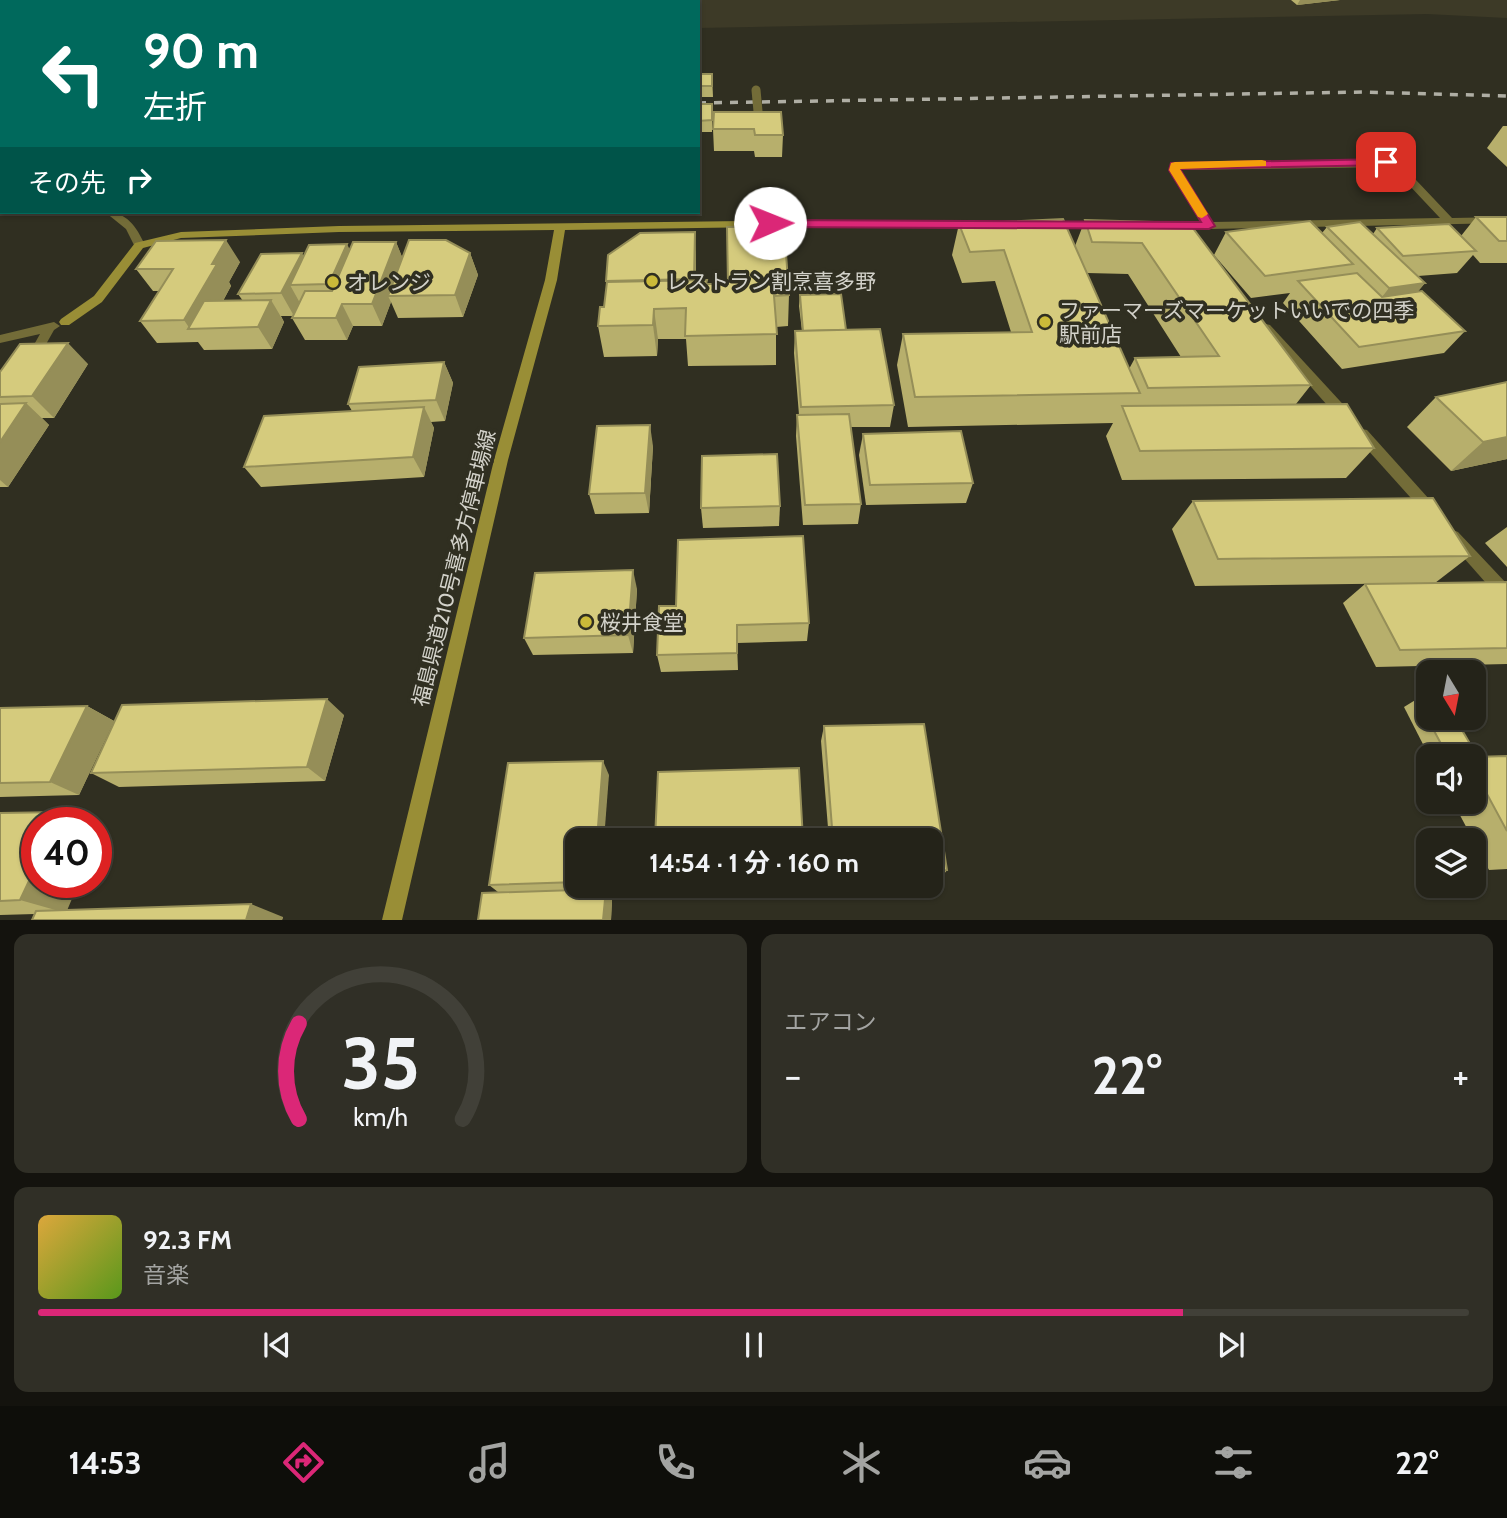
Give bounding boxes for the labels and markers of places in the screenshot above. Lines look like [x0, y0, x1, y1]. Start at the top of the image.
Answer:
pin [1356, 132, 1416, 192]
place label: レストラン割烹喜多野 [666, 269, 876, 294]
place label: オレンジ [347, 270, 431, 295]
marker: レストラン割烹喜多野 [644, 273, 660, 289]
marker: オレンジ [325, 274, 341, 290]
place label: ファーマーズマーケットいいでの四季 駅前店 [1059, 298, 1414, 347]
marker: ファーマーズマーケットいいでの四季 駅前店 [1037, 314, 1053, 330]
place label: 桜井食堂 [600, 610, 684, 635]
marker: 桜井食堂 [578, 614, 594, 630]

